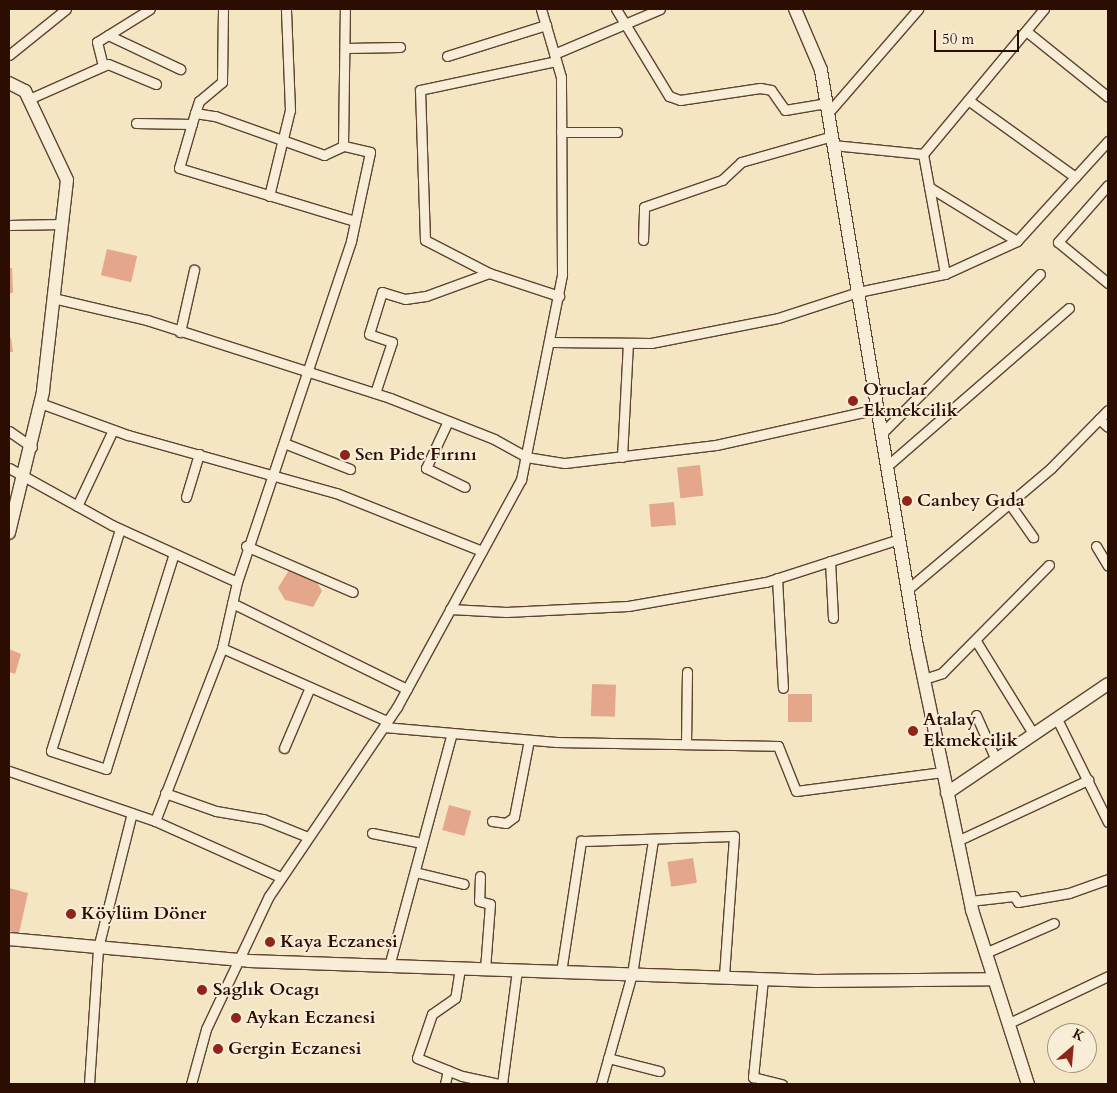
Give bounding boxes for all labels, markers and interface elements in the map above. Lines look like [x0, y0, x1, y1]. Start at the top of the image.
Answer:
scale bar [937, 20, 1022, 52]
text: 50 m [942, 29, 974, 49]
place label: Oruclar Ekmekcilik [863, 380, 958, 422]
marker: Oruclar Ekmekcilik [847, 395, 859, 407]
place label: Sen Pide Fırını [355, 444, 477, 466]
marker: Sen Pide Fırını [339, 449, 351, 461]
place label: Canbey Gıda [917, 490, 1025, 512]
marker: Canbey Gıda [901, 495, 913, 507]
place label: Atalay Ekmekcilik [923, 710, 1018, 752]
marker: Atalay Ekmekcilik [907, 725, 919, 737]
place label: Köylüm Döner [81, 903, 206, 925]
marker: Köylüm Döner [65, 908, 77, 920]
place label: Kaya Eczanesi [280, 931, 398, 953]
marker: Kaya Eczanesi [264, 936, 276, 948]
place label: Saglık Ocagı [213, 979, 319, 1001]
marker: Saglık Ocagı [195, 983, 209, 997]
place label: Aykan Eczanesi [246, 1007, 375, 1029]
marker: Aykan Eczanesi [230, 1012, 242, 1024]
north arrow [1047, 1023, 1097, 1073]
text: K [1069, 1024, 1088, 1046]
place label: Gergin Eczanesi [228, 1038, 361, 1060]
marker: Gergin Eczanesi [212, 1043, 224, 1055]

